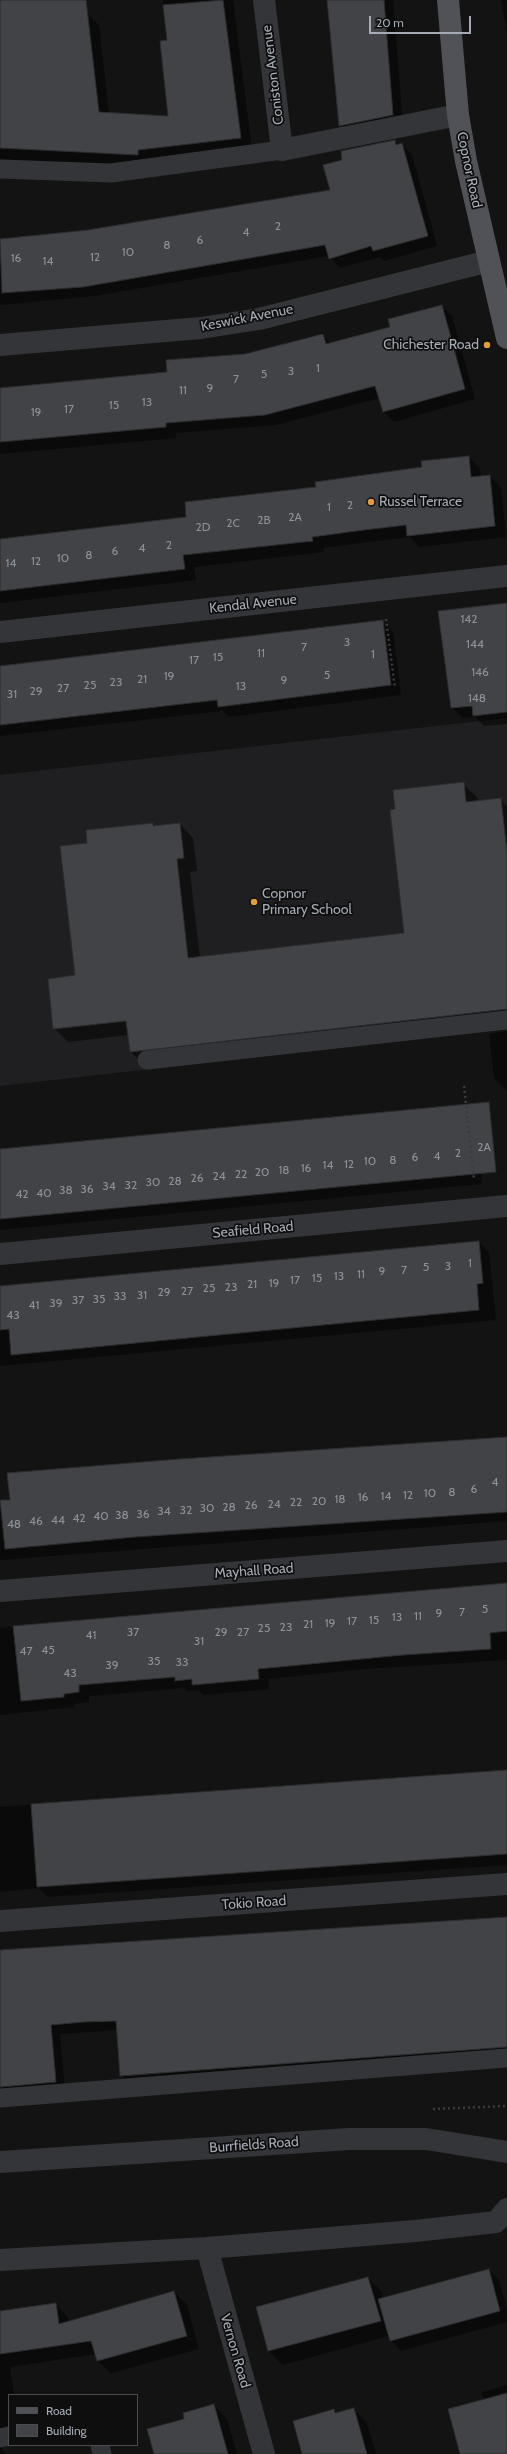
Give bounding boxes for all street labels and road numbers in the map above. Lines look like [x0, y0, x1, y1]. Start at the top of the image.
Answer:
street label: Coniston Avenue [259, 24, 287, 126]
street label: Copnor Road [453, 130, 485, 210]
street label: Keswick Avenue [199, 301, 295, 335]
street label: Kendal Avenue [208, 591, 298, 617]
street label: Seafield Road [212, 1218, 294, 1242]
street label: Mayhall Road [214, 1560, 294, 1582]
street label: Tokio Road [221, 1892, 287, 1914]
street label: Burrfields Road [209, 2133, 299, 2157]
street label: Vernon Road [216, 2312, 254, 2390]

